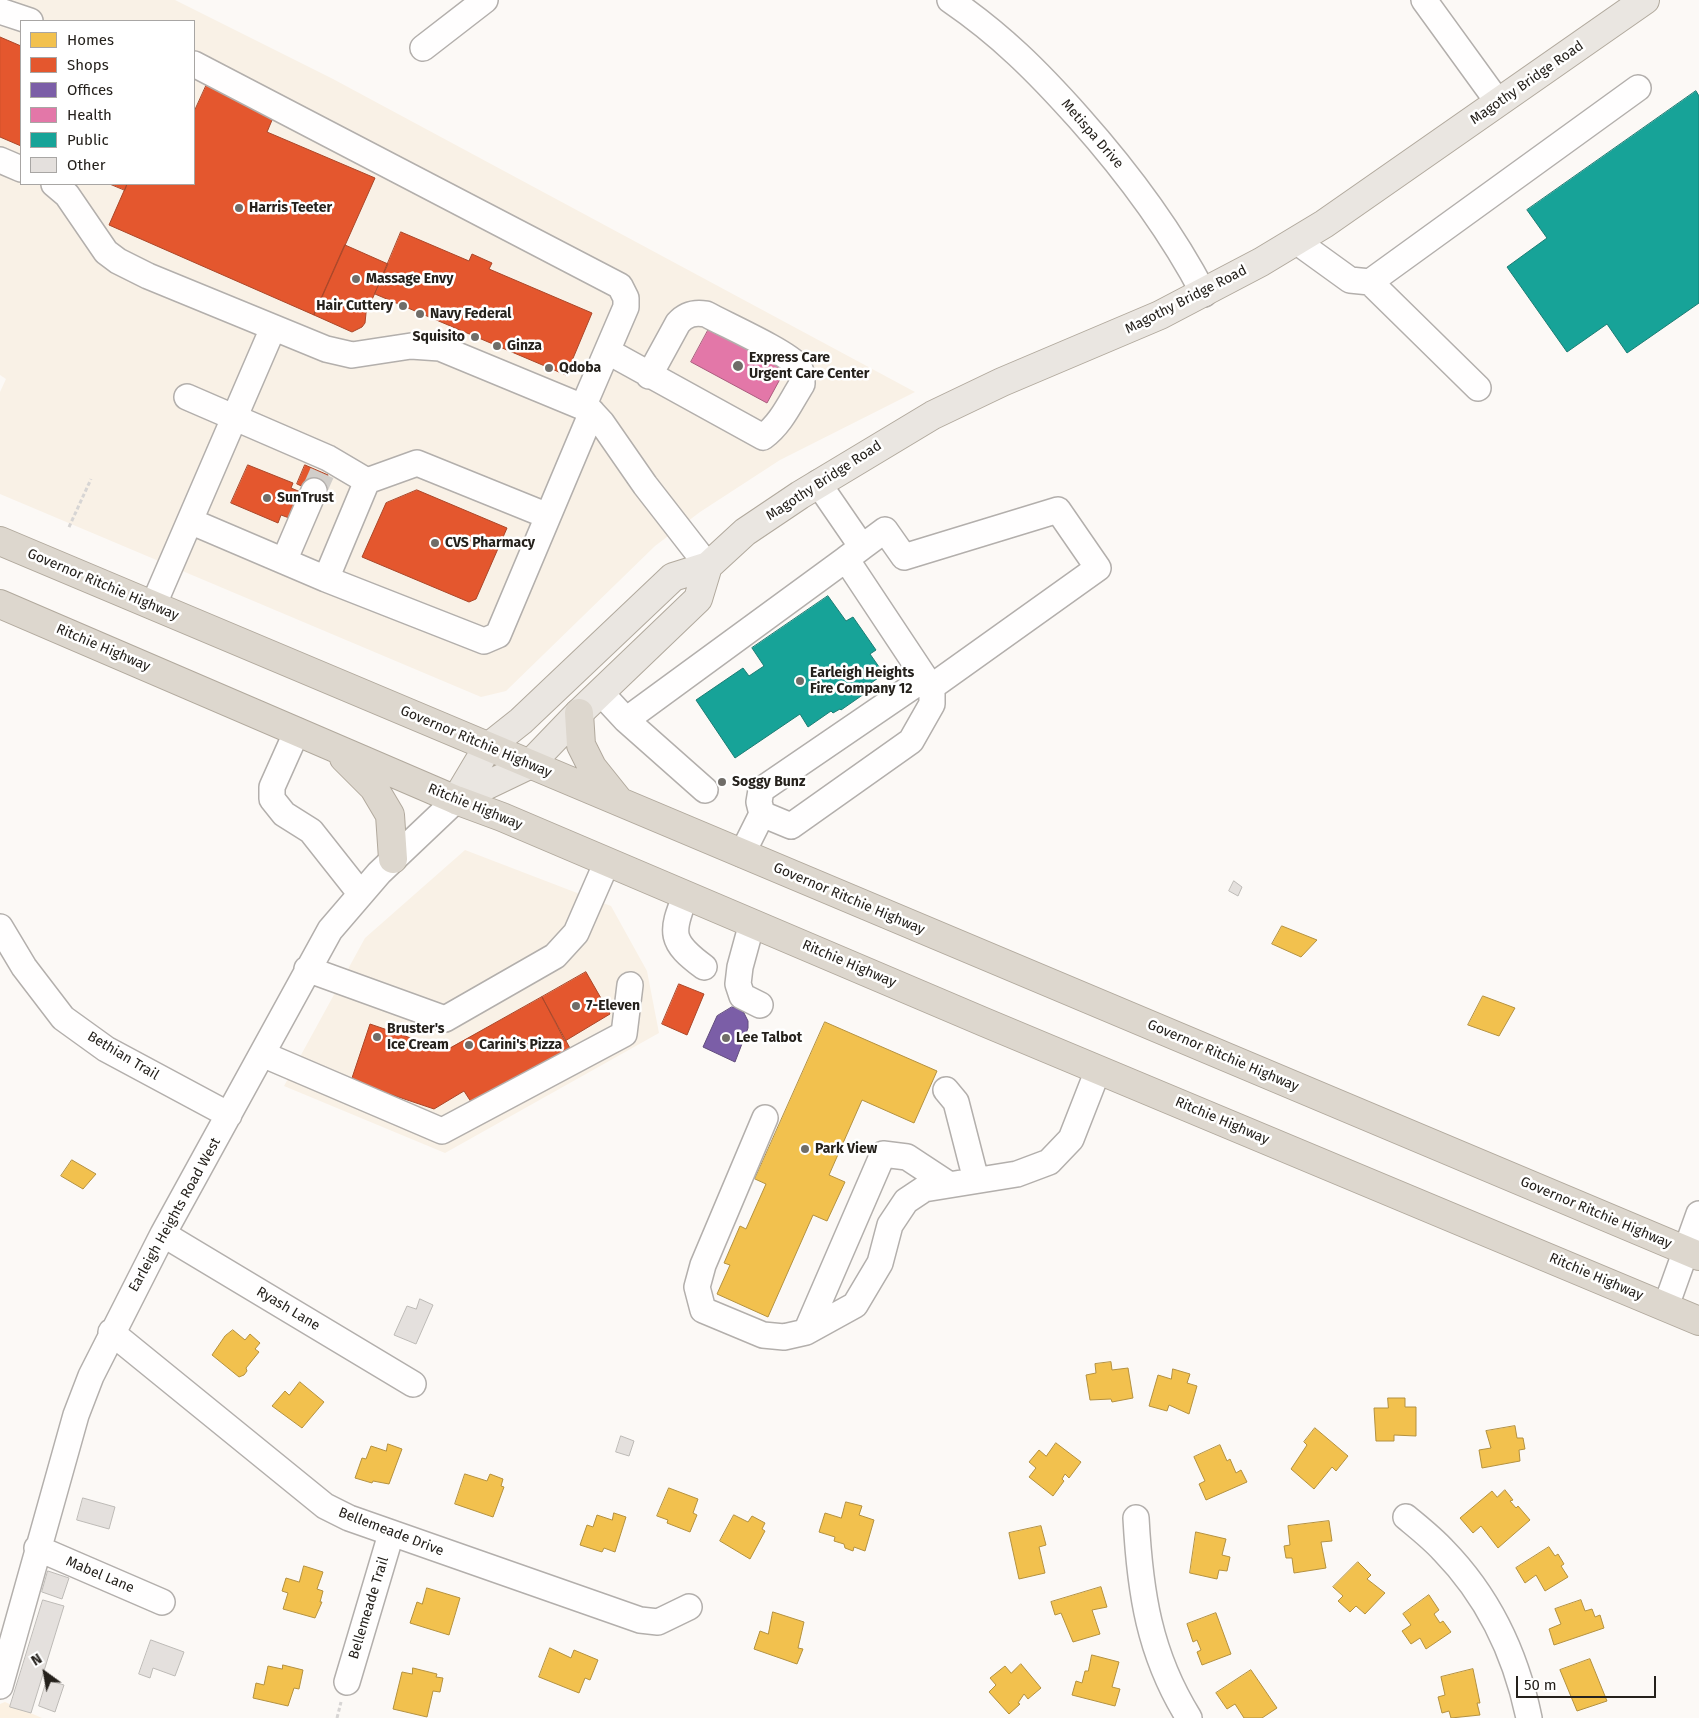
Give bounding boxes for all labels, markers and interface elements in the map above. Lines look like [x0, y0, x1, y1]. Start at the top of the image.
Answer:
legend [20, 20, 195, 185]
text: Homes [67, 31, 114, 49]
street label: Magothy Bridge Road [1467, 38, 1587, 128]
text: Shops [67, 56, 109, 74]
text: Offices [67, 81, 113, 99]
street label: Metispa Drive [1057, 96, 1127, 172]
text: Health [67, 106, 112, 124]
text: Public [67, 131, 109, 149]
text: Other [67, 156, 106, 174]
place label: Harris Teeter [249, 200, 332, 216]
marker: Harris Teeter [233, 202, 245, 214]
street label: Magothy Bridge Road [1122, 262, 1250, 338]
place label: Massage Envy [366, 271, 453, 287]
marker: Massage Envy [350, 273, 362, 285]
place label: Hair Cuttery [316, 298, 393, 314]
marker: Hair Cuttery [397, 300, 409, 312]
place label: Navy Federal [430, 306, 511, 322]
marker: Navy Federal [414, 308, 426, 320]
place label: Squisito [413, 329, 465, 345]
marker: Squisito [469, 331, 481, 343]
place label: Ginza [507, 338, 542, 354]
marker: Ginza [491, 340, 503, 352]
place label: Express Care Urgent Care Center [749, 350, 869, 382]
marker: Express Care Urgent Care Center [731, 359, 745, 373]
place label: Qdoba [559, 360, 601, 376]
marker: Qdoba [543, 362, 555, 374]
street label: Magothy Bridge Road [763, 437, 885, 525]
place label: SunTrust [277, 490, 334, 506]
marker: SunTrust [261, 492, 273, 504]
place label: CVS Pharmacy [445, 535, 535, 551]
marker: CVS Pharmacy [429, 537, 441, 549]
street label: Governor Ritchie Highway [25, 545, 181, 625]
street label: Ritchie Highway [53, 621, 153, 675]
place label: Earleigh Heights Fire Company 12 [810, 665, 914, 698]
marker: Earleigh Heights Fire Company 12 [794, 675, 806, 687]
street label: Governor Ritchie Highway [398, 702, 554, 782]
place label: Soggy Bunz [732, 774, 805, 790]
marker: Soggy Bunz [716, 776, 728, 788]
street label: Ritchie Highway [425, 780, 525, 834]
street label: Governor Ritchie Highway [771, 859, 927, 939]
street label: Ritchie Highway [799, 937, 899, 991]
place label: 7-Eleven [586, 998, 640, 1014]
marker: 7-Eleven [570, 1000, 582, 1012]
street label: Governor Ritchie Highway [1145, 1016, 1301, 1096]
place label: Bruster's Ice Cream [387, 1021, 449, 1054]
street label: Bethian Trail [84, 1028, 162, 1084]
place label: Lee Talbot [736, 1030, 802, 1046]
marker: Bruster's Ice Cream [371, 1031, 383, 1043]
marker: Lee Talbot [720, 1032, 732, 1044]
place label: Carini's Pizza [479, 1037, 562, 1053]
marker: Carini's Pizza [463, 1039, 475, 1051]
street label: Ritchie Highway [1172, 1094, 1272, 1148]
street label: Earleigh Heights Road West [126, 1135, 224, 1295]
place label: Park View [815, 1141, 877, 1157]
marker: Park View [799, 1143, 811, 1155]
street label: Governor Ritchie Highway [1518, 1173, 1674, 1253]
street label: Ritchie Highway [1546, 1250, 1646, 1304]
street label: Ryash Lane [253, 1283, 323, 1335]
street label: Bellemeade Drive [336, 1504, 446, 1560]
street label: Mabel Lane [63, 1553, 137, 1597]
street label: Bellemeade Trail [345, 1555, 393, 1661]
north arrow [20, 1648, 70, 1698]
text: N [28, 1650, 45, 1670]
scale bar [1519, 1666, 1659, 1698]
text: 50 m [1524, 1676, 1557, 1694]

